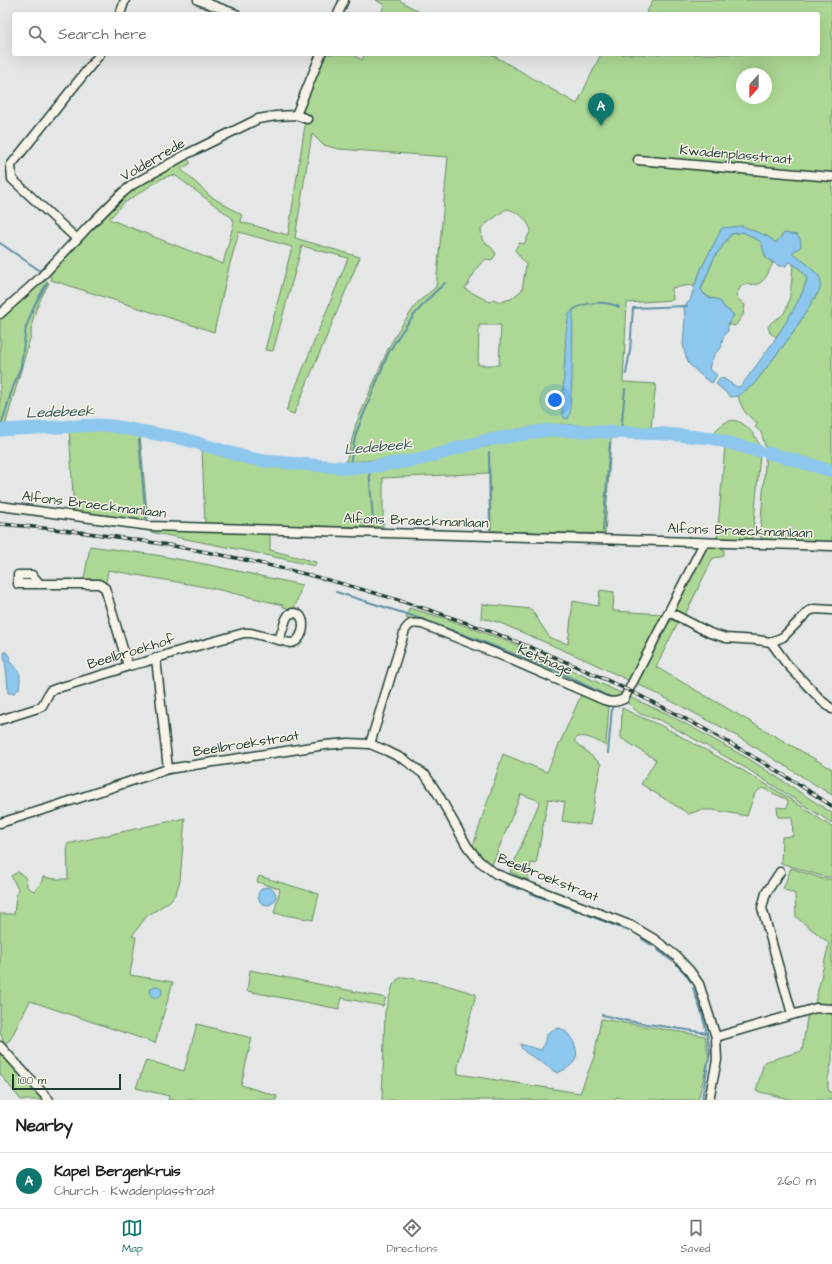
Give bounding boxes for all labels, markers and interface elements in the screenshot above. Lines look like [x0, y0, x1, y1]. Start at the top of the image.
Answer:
search box [12, 12, 820, 56]
icon: search [26, 23, 48, 45]
text: Search here [58, 24, 147, 45]
north arrow [736, 68, 772, 104]
pin: A [588, 93, 614, 126]
street label: Volderrede [117, 133, 189, 187]
street label: Kwadenplasstraat [679, 140, 794, 170]
your location [545, 390, 565, 410]
water label: Ledebeek [26, 400, 95, 424]
water label: Ledebeek [343, 434, 414, 460]
street label: Alfons Braeckmanlaan [21, 486, 167, 524]
street label: Alfons Braeckmanlaan [343, 508, 489, 534]
street label: Alfons Braeckmanlaan [667, 518, 813, 544]
street label: Beelbroekhof [85, 629, 178, 675]
street label: Ketshage [515, 640, 576, 681]
street label: Beelbroekstraat [191, 726, 301, 762]
street label: Beelbroekstraat [495, 849, 602, 907]
scale bar [12, 1072, 121, 1091]
text: 100 m [18, 1073, 46, 1088]
text: Nearby [16, 1114, 73, 1138]
text: Kapel Bergenkruis [54, 1161, 181, 1182]
text: A [25, 1172, 33, 1190]
text: 260 m [777, 1172, 816, 1190]
text: Church · Kwadenplasstraat [54, 1182, 215, 1200]
tab: Map [121, 1217, 143, 1256]
tab: Directions [386, 1217, 438, 1256]
tab: Saved [681, 1217, 711, 1256]

